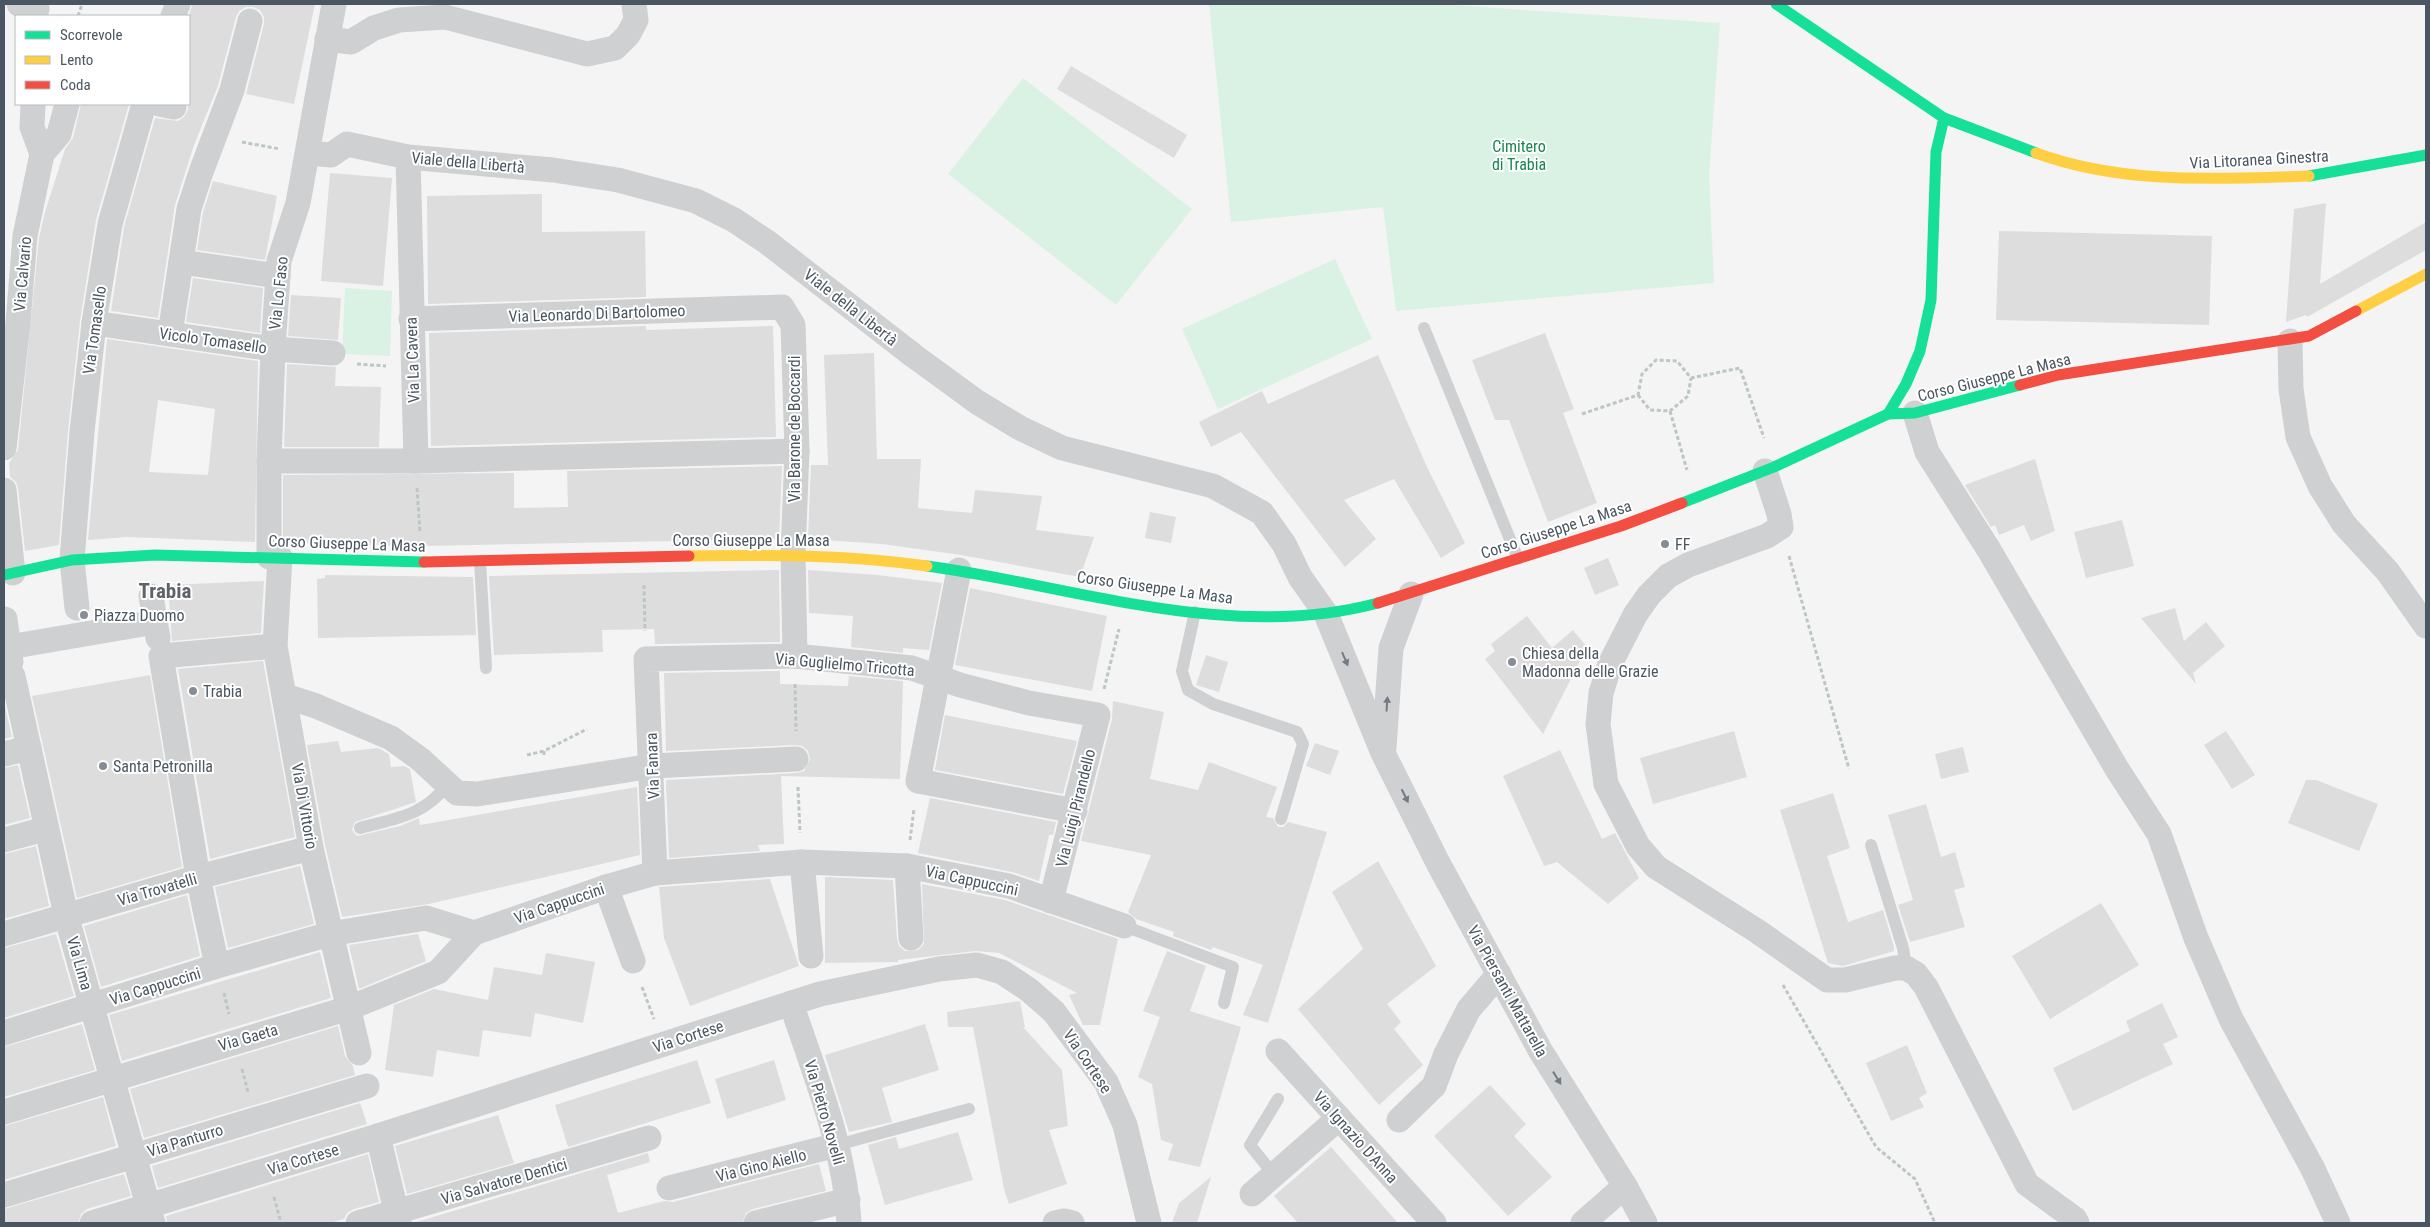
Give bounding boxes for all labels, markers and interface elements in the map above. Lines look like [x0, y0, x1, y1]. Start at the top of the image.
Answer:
legend [15, 15, 190, 105]
text: Scorrevole [60, 26, 122, 44]
text: Lento [60, 51, 93, 69]
text: Coda [60, 76, 91, 94]
park label: Cimitero di Trabia [1492, 137, 1546, 174]
street label: Via Litoranea Ginestra [2189, 146, 2329, 173]
street label: Viale della Libertà [411, 148, 525, 177]
street label: Via Calvario [10, 236, 35, 312]
street label: Via Lo Faso [265, 255, 292, 331]
street label: Viale della Libertà [800, 265, 901, 350]
street label: Via Tomasello [79, 285, 110, 376]
street label: Via Leonardo Di Bartolomeo [508, 301, 686, 326]
street label: Via La Cavera [402, 317, 423, 403]
street label: Vicolo Tomasello [158, 324, 268, 357]
street label: Corso Giuseppe La Masa [1916, 349, 2073, 406]
street label: Via Barone de Boccardi [785, 356, 804, 502]
street label: Corso Giuseppe La Masa [1478, 496, 1634, 563]
street label: Corso Giuseppe La Masa [268, 531, 426, 556]
street label: Corso Giuseppe La Masa [672, 531, 830, 550]
place label: FF [1675, 535, 1691, 554]
marker: FF [1659, 538, 1671, 550]
street label: Corso Giuseppe La Masa [1076, 567, 1234, 608]
district label: Trabia [139, 579, 192, 603]
place label: Piazza Duomo [94, 606, 185, 625]
marker: Piazza Duomo [78, 609, 90, 621]
place label: Chiesa della Madonna delle Grazie [1522, 644, 1658, 681]
street label: Via Guglielmo Tricotta [774, 649, 915, 680]
one-way arrow [1341, 652, 1349, 666]
marker: Chiesa della Madonna delle Grazie [1506, 656, 1518, 668]
place label: Trabia [203, 682, 242, 701]
marker: Trabia [187, 685, 199, 697]
one-way arrow [1383, 696, 1391, 712]
street label: Via Fanara [642, 732, 663, 800]
street label: Via Luigi Pirandello [1052, 747, 1099, 869]
place label: Santa Petronilla [113, 757, 213, 776]
marker: Santa Petronilla [97, 760, 109, 772]
street label: Via Di Vittorio [288, 762, 321, 851]
one-way arrow [1401, 789, 1409, 804]
street label: Via Cappuccini [924, 861, 1020, 900]
street label: Via Trovatelli [115, 869, 199, 910]
street label: Via Cappuccini [512, 879, 607, 928]
street label: Via Piersanti Mattarella [1463, 922, 1552, 1060]
street label: Via Lima [63, 934, 96, 992]
street label: Via Cappuccini [107, 964, 203, 1009]
street label: Via Cortese [650, 1016, 726, 1057]
street label: Via Gaeta [216, 1020, 280, 1055]
street label: Via Cortese [1059, 1026, 1116, 1097]
street label: Via Pietro Novelli [800, 1057, 849, 1167]
one-way arrow [1553, 1071, 1562, 1084]
street label: Via Ignazio D'Anna [1309, 1087, 1402, 1187]
street label: Via Panturro [145, 1120, 225, 1161]
street label: Via Cortese [265, 1140, 341, 1179]
street label: Via Gino Aiello [714, 1145, 808, 1186]
street label: Via Salvatore Dentici [439, 1154, 569, 1209]

